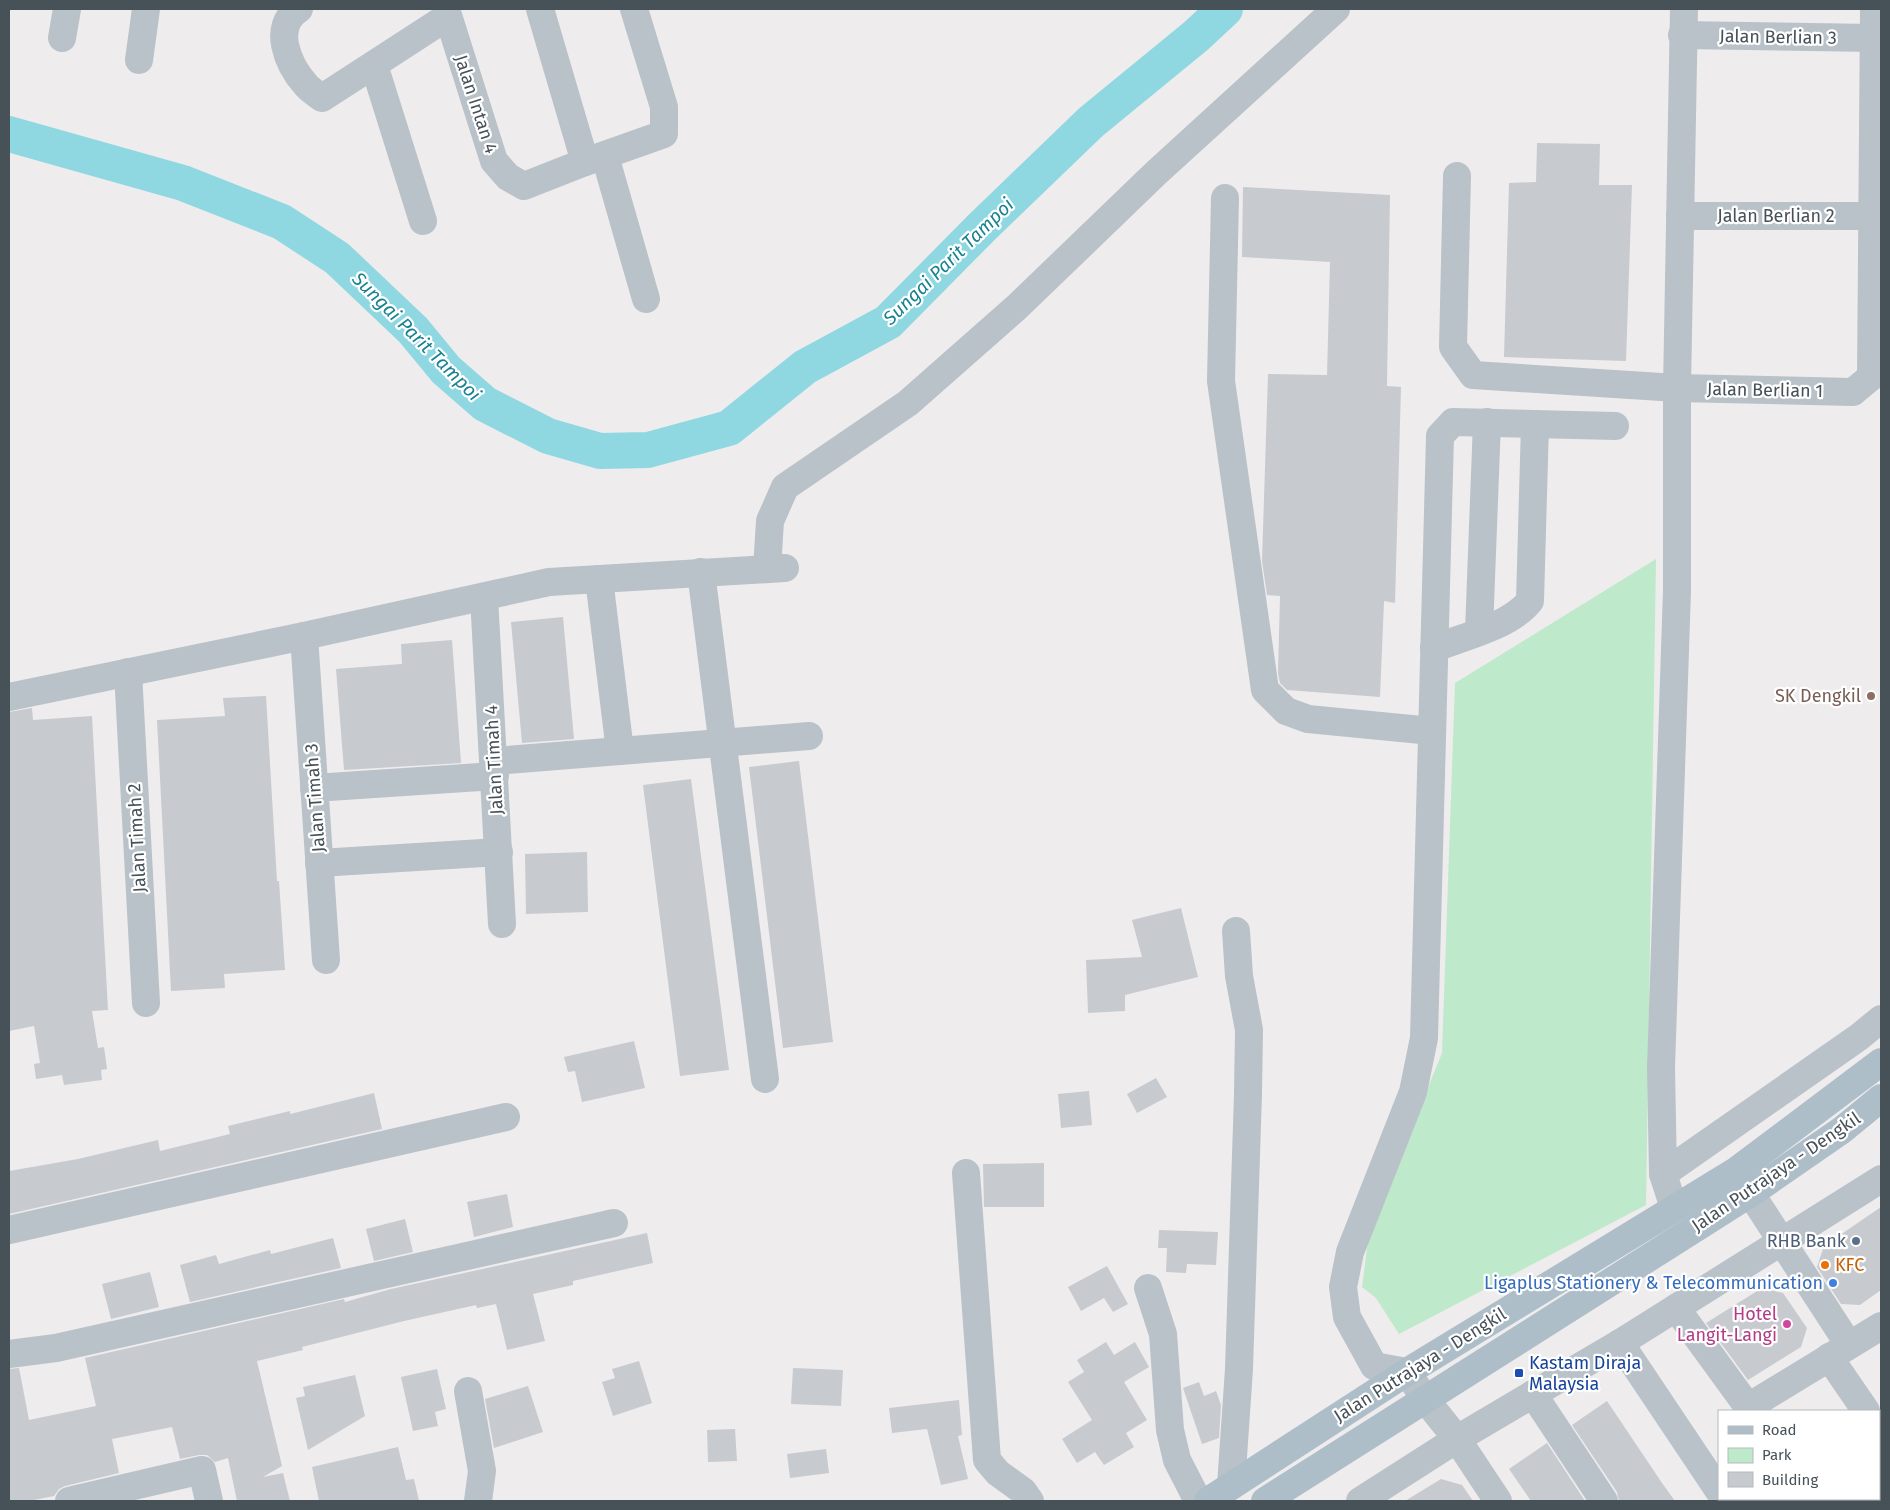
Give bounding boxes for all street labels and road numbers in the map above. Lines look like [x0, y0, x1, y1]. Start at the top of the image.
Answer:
street label: Jalan Berlian 3 [1719, 25, 1837, 49]
street label: Jalan Intan 4 [450, 52, 502, 156]
street label: Jalan Berlian 2 [1717, 205, 1835, 227]
street label: Jalan Berlian 1 [1707, 378, 1823, 402]
street label: Jalan Timah 4 [480, 704, 508, 815]
street label: Jalan Timah 3 [300, 743, 330, 853]
street label: Jalan Timah 2 [123, 783, 151, 893]
street label: Jalan Putrajaya - Dengkil [1687, 1107, 1865, 1237]
street label: Jalan Putrajaya - Dengkil [1330, 1303, 1510, 1427]

